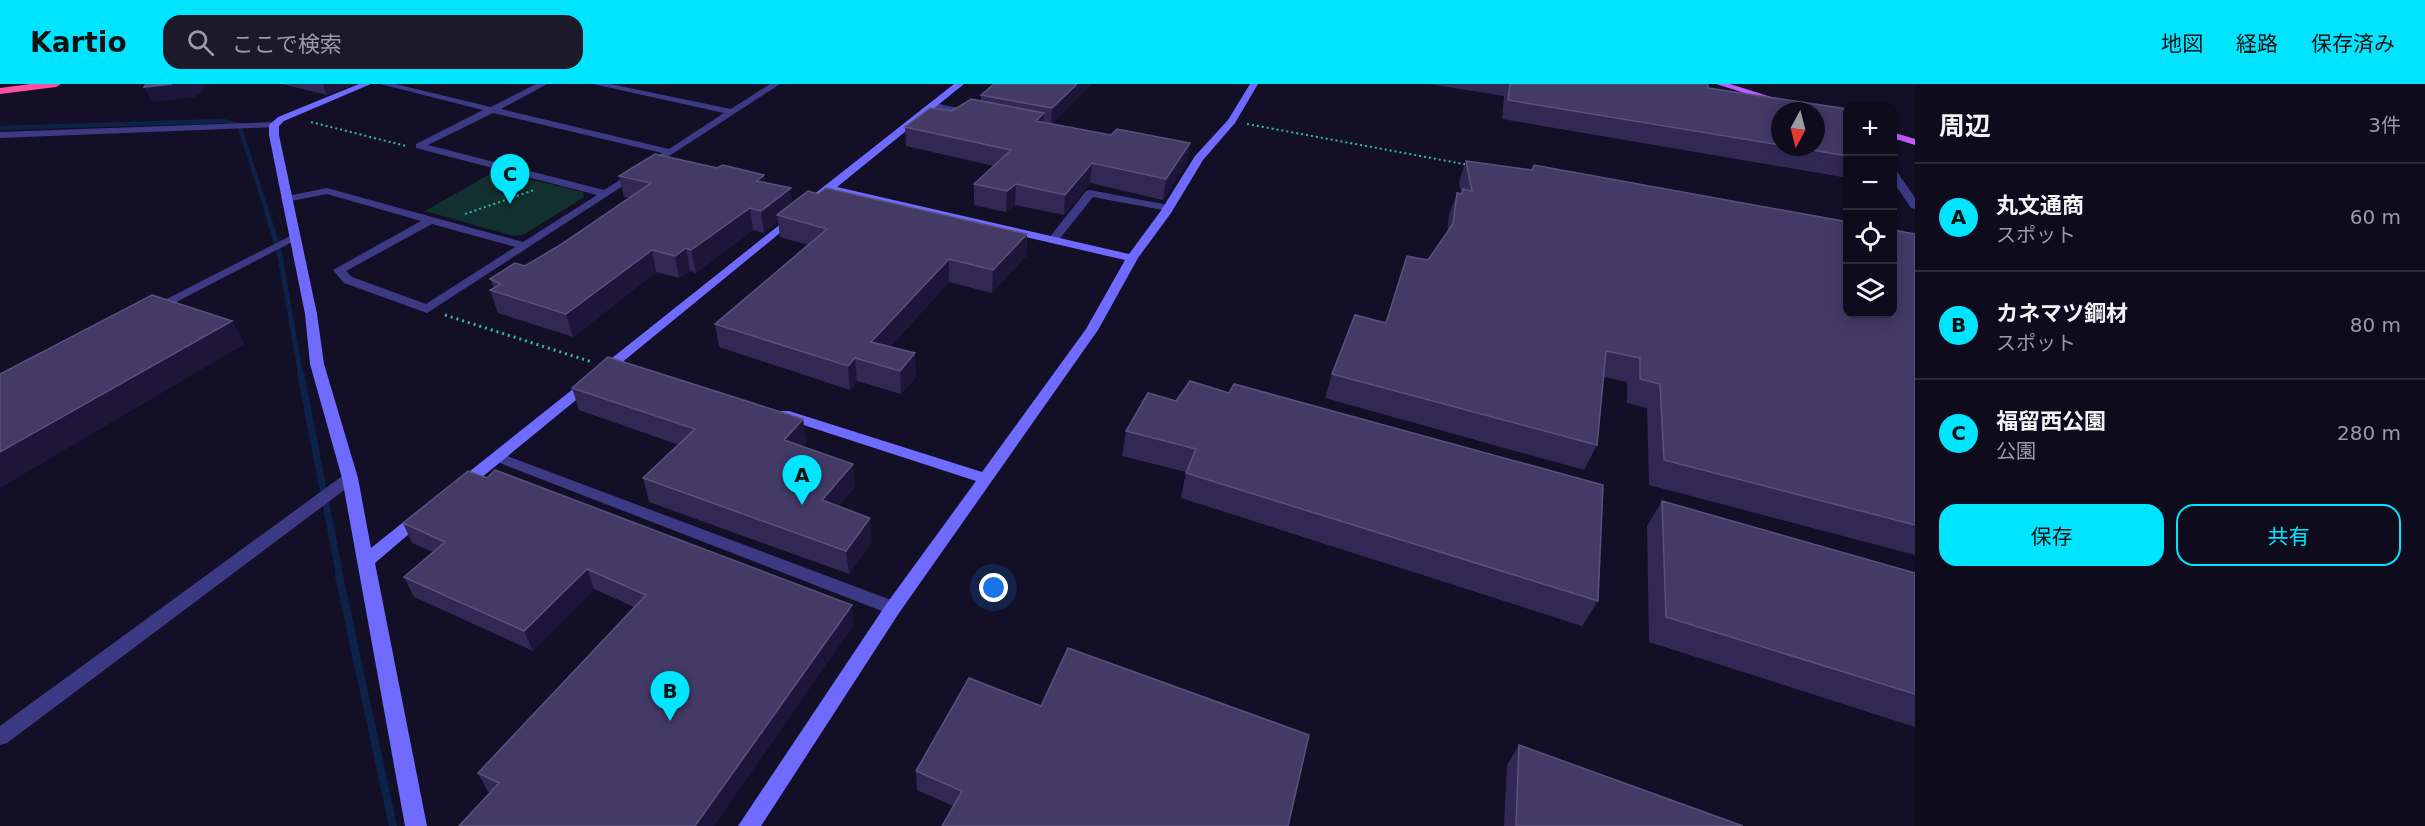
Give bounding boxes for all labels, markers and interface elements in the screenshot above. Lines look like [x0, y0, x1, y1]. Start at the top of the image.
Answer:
search box [163, 15, 583, 69]
text: Kartio [30, 26, 127, 59]
icon: search [184, 26, 217, 59]
text: ここで検索 [232, 32, 342, 57]
text: 地図 [2161, 32, 2203, 56]
text: 経路 [2236, 32, 2278, 56]
text: 保存済み [2311, 32, 2395, 56]
north arrow [1771, 102, 1825, 156]
map controls [1843, 102, 1897, 318]
button: + [1843, 102, 1897, 156]
text: 周辺 [1939, 111, 1991, 141]
text: 3件 [2368, 113, 2401, 137]
pin: C [490, 154, 530, 204]
button: − [1843, 156, 1897, 210]
text: 丸文通商 [1996, 193, 2084, 218]
text: A [1951, 205, 1966, 229]
text: 60 m [2350, 205, 2401, 229]
button: locate [1843, 210, 1897, 264]
text: スポット [1996, 223, 2076, 247]
button: layers [1843, 264, 1897, 318]
text: カネマツ鋼材 [1996, 301, 2128, 326]
text: B [1951, 313, 1966, 337]
text: 80 m [2350, 313, 2401, 337]
text: スポット [1996, 331, 2076, 355]
text: 福留西公園 [1996, 409, 2106, 434]
text: C [1951, 421, 1966, 445]
text: 280 m [2337, 421, 2401, 445]
text: 公園 [1996, 439, 2036, 463]
pin: A [782, 456, 822, 505]
button: 保存 [1939, 504, 2164, 566]
button: 共有 [2176, 504, 2401, 566]
your location [979, 573, 1008, 602]
pin: B [650, 672, 690, 721]

